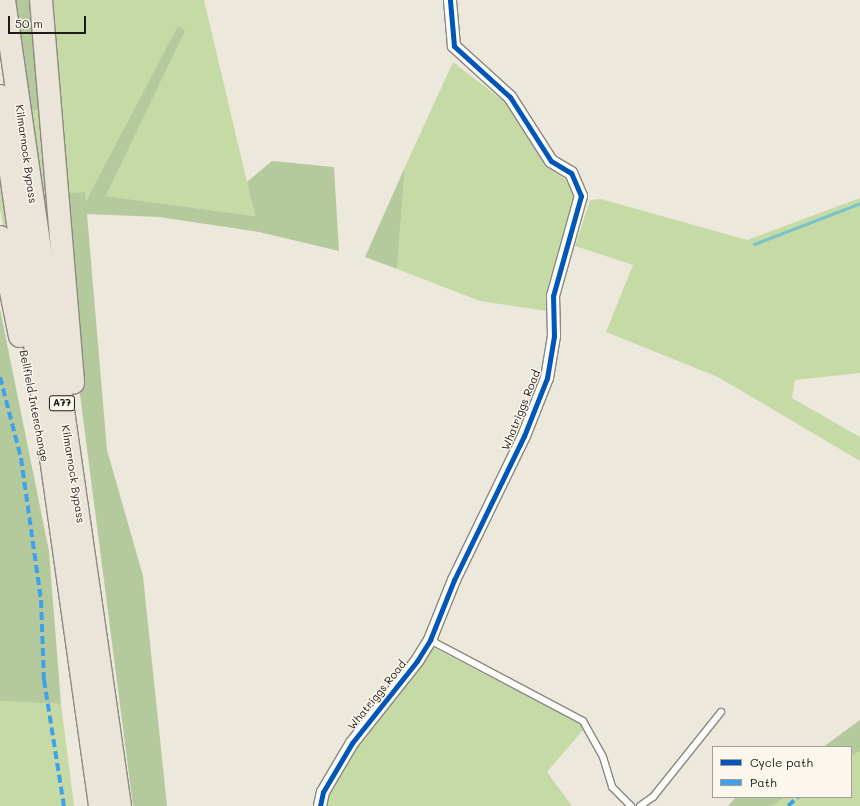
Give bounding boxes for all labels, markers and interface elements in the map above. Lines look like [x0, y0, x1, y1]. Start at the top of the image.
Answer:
scale bar [10, 8, 88, 34]
text: 50 m [15, 15, 43, 31]
street label: Kilmarnock Bypass [13, 104, 39, 204]
street label: Bellfield Interchange [17, 349, 51, 463]
street label: Whatriggs Road [499, 368, 543, 452]
road number: A77 [48, 395, 76, 411]
street label: Kilmarnock Bypass [59, 424, 87, 524]
street label: Whatriggs Road [345, 658, 409, 732]
legend [712, 746, 852, 798]
text: Cycle path [750, 754, 813, 770]
text: Path [750, 774, 777, 790]

